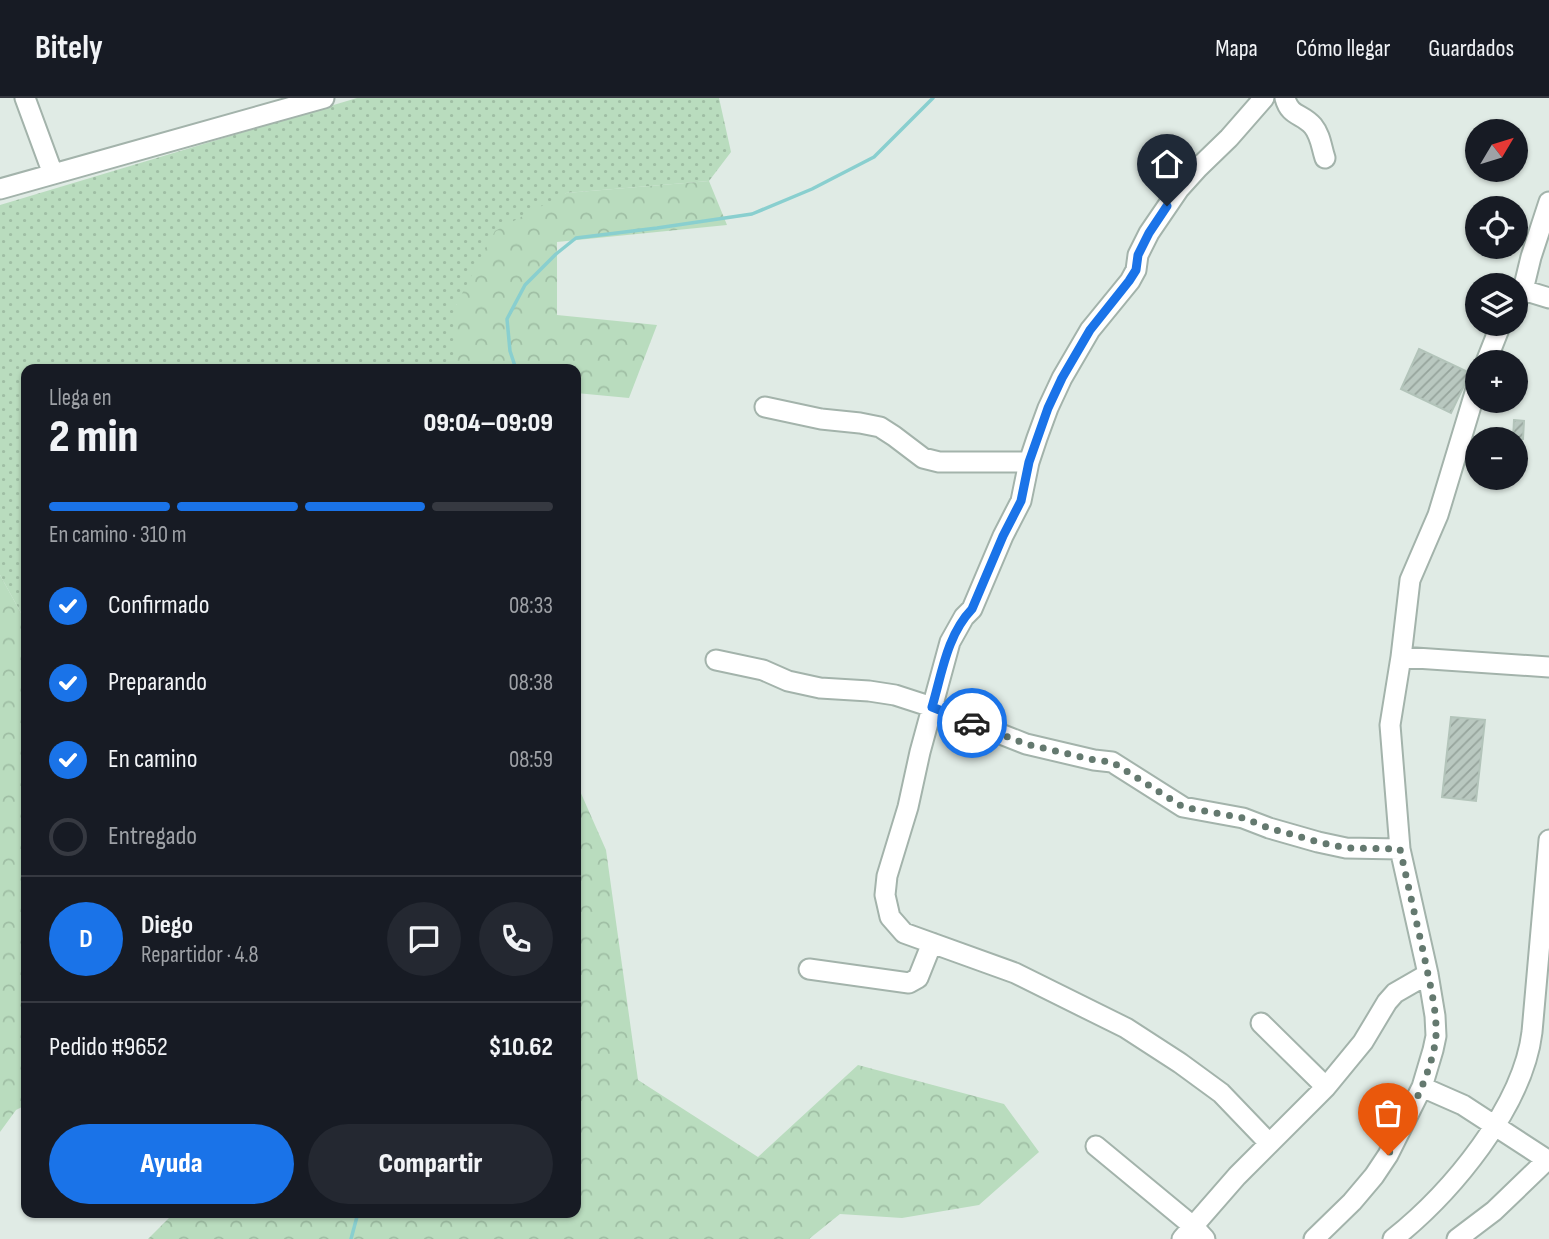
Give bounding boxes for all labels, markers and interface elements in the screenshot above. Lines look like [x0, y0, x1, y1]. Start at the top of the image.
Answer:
text: Bitely [35, 28, 103, 68]
text: Mapa [1215, 34, 1258, 63]
text: Cómo llegar [1296, 34, 1390, 63]
text: Guardados [1428, 34, 1514, 63]
north arrow [1465, 119, 1528, 182]
map controls [1465, 119, 1528, 490]
pin [1137, 134, 1197, 206]
icon: home [1148, 145, 1186, 183]
button: locate [1465, 196, 1528, 259]
button: layers [1465, 273, 1528, 336]
button: + [1465, 350, 1528, 413]
text: Llega en [49, 384, 112, 412]
text: 09:04–09:09 [423, 408, 553, 439]
text: 2 min [49, 410, 138, 465]
button: − [1465, 427, 1528, 490]
text: En camino · 310 m [49, 521, 186, 549]
icon: check [49, 587, 87, 625]
text: Confirmado [108, 590, 209, 621]
text: 08:33 [509, 592, 553, 620]
icon: check [49, 664, 87, 702]
text: Preparando [108, 667, 207, 698]
text: 08:38 [509, 669, 553, 697]
courier [937, 688, 1007, 758]
icon: car [953, 704, 991, 742]
icon: check [49, 741, 87, 779]
text: En camino [108, 744, 198, 775]
text: 08:59 [509, 746, 553, 774]
text: Entregado [108, 821, 197, 852]
button: chat [387, 902, 461, 976]
button: phone [479, 902, 553, 976]
text: Diego [141, 910, 193, 941]
text: D [79, 924, 93, 955]
text: Repartidor · 4.8 [141, 941, 259, 969]
text: Pedido #9652 [49, 1032, 168, 1063]
text: $10.62 [489, 1032, 553, 1063]
pin [1358, 1083, 1418, 1155]
icon: bag [1369, 1094, 1407, 1132]
button: Ayuda [49, 1124, 294, 1204]
button: Compartir [308, 1124, 553, 1204]

